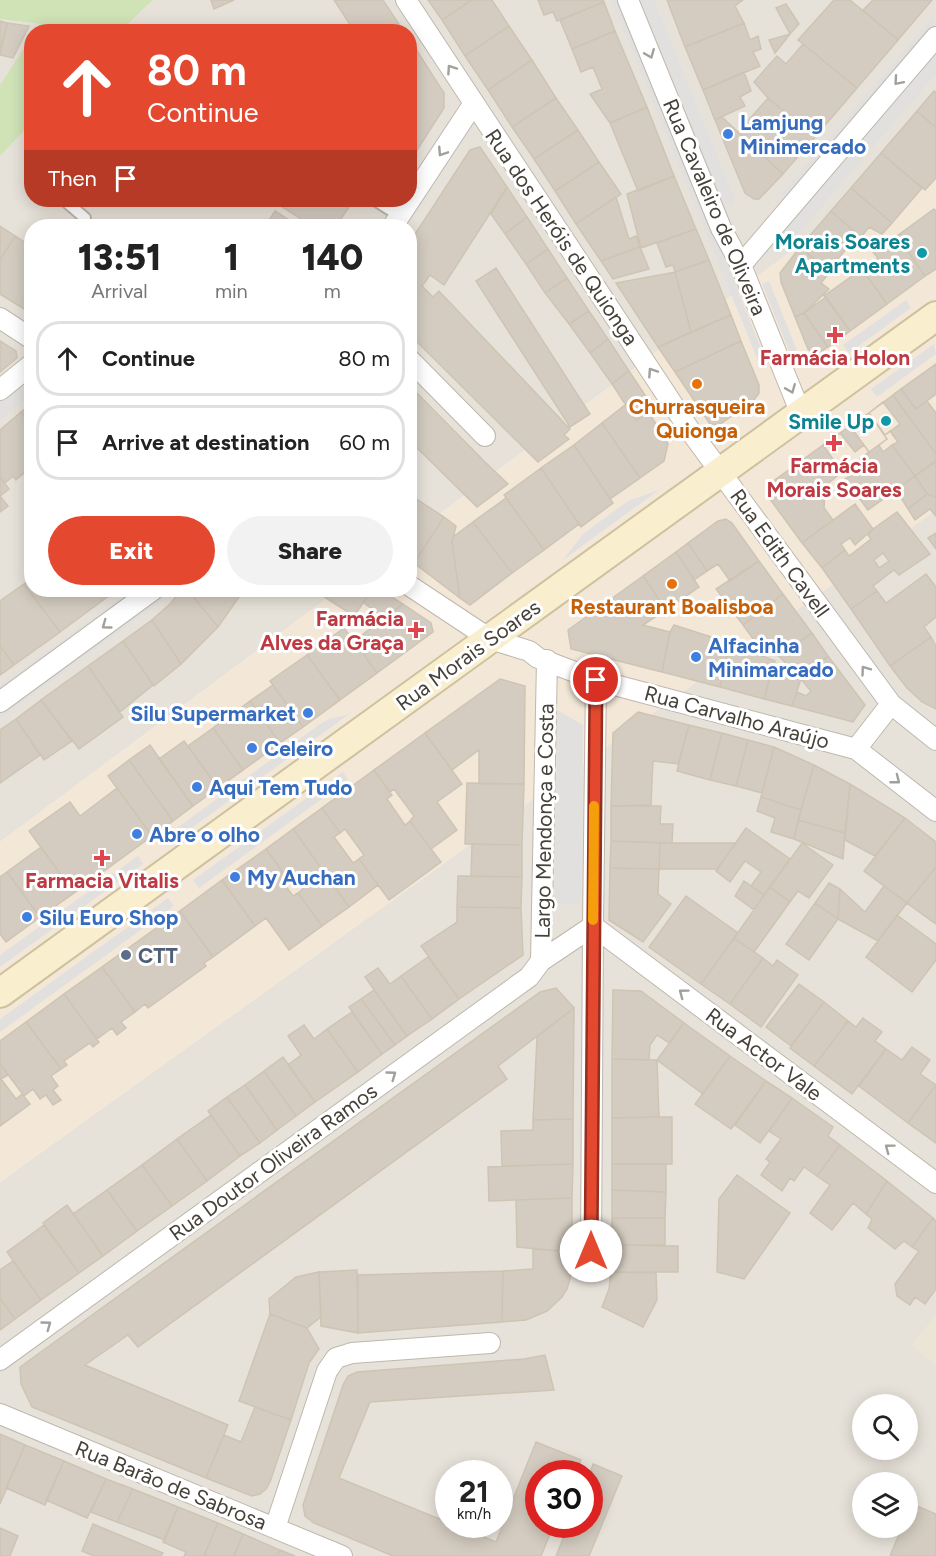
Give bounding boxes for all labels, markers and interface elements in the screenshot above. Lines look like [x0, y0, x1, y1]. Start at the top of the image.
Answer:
text: 80 m [147, 45, 247, 96]
icon: ahead [48, 48, 126, 126]
one-way arrow [643, 48, 655, 59]
one-way arrow [448, 65, 459, 76]
one-way arrow [894, 74, 905, 85]
street label: Rua Cavaleiro de Oliveira [658, 95, 772, 319]
text: Continue [147, 96, 259, 129]
place label: Lamjung Minimercado [740, 110, 866, 159]
street label: Rua dos Heróis de Quionga [480, 124, 644, 350]
marker: Lamjung Minimercado [721, 127, 735, 141]
one-way arrow [437, 146, 449, 156]
icon: arrive [109, 162, 142, 195]
text: Then [48, 165, 97, 192]
place label: Morais Soares Apartments [775, 229, 910, 278]
text: 13:51 [78, 236, 161, 279]
text: 1 [224, 236, 239, 279]
text: 140 [301, 236, 363, 279]
marker: Morais Soares Apartments [915, 246, 929, 260]
text: Arrival [91, 279, 148, 303]
text: min [215, 279, 248, 303]
text: m [324, 279, 341, 303]
marker: Farmácia Holon [828, 328, 842, 342]
icon: ahead [51, 342, 84, 375]
text: Continue [102, 345, 195, 372]
text: 80 m [338, 345, 390, 372]
place label: Farmácia Holon [760, 345, 910, 370]
one-way arrow [648, 368, 659, 379]
marker: Churrasqueira Quionga [690, 377, 704, 391]
one-way arrow [784, 382, 796, 393]
place label: Churrasqueira Quionga [629, 394, 765, 443]
place label: Smile Up [788, 409, 874, 434]
marker: Smile Up [879, 414, 893, 428]
icon: arrive [51, 426, 84, 459]
text: Arrive at destination [102, 429, 310, 456]
text: 60 m [339, 429, 390, 456]
marker: Farmácia Morais Soares [827, 436, 841, 450]
place label: Farmácia Morais Soares [766, 453, 902, 502]
street label: Rua Edith Cavell [725, 484, 835, 622]
button: Exit [48, 516, 215, 585]
button: Share [227, 516, 393, 585]
marker: Restaurant Boalisboa [665, 577, 679, 591]
street label: Rua Morais Soares [391, 594, 545, 716]
place label: Restaurant Boalisboa [570, 594, 774, 619]
place label: Farmácia Alves da Graça [260, 606, 404, 655]
one-way arrow [102, 618, 113, 629]
marker: Farmácia Alves da Graça [409, 623, 423, 637]
place label: Alfacinha Minimarcado [708, 633, 834, 682]
marker: Alfacinha Minimarcado [689, 650, 703, 664]
pin [570, 654, 621, 705]
icon: arrive [579, 663, 612, 696]
one-way arrow [862, 665, 873, 676]
street label: Rua Carvalho Araújo [642, 680, 832, 754]
place label: Silu Supermarket [130, 701, 296, 726]
street label: Largo Mendonça e Costa [529, 703, 559, 939]
marker: Silu Supermarket [301, 706, 315, 720]
place label: Celeiro [264, 736, 333, 761]
marker: Celeiro [245, 741, 259, 755]
one-way arrow [889, 773, 900, 784]
place label: Aqui Tem Tudo [209, 775, 353, 800]
marker: Aqui Tem Tudo [190, 780, 204, 794]
place label: Abre o olho [149, 822, 260, 847]
marker: Abre o olho [130, 827, 144, 841]
marker: Farmacia Vitalis [95, 851, 109, 865]
place label: My Auchan [247, 865, 356, 890]
place label: Farmacia Vitalis [25, 868, 179, 893]
marker: My Auchan [228, 870, 242, 884]
place label: Silu Euro Shop [39, 905, 178, 930]
marker: Silu Euro Shop [20, 910, 34, 924]
place label: CTT [138, 943, 178, 968]
marker: CTT [119, 948, 133, 962]
one-way arrow [678, 990, 689, 1001]
street label: Rua Actor Vale [701, 1002, 827, 1106]
one-way arrow [386, 1072, 397, 1083]
street label: Rua Doutor Oliveira Ramos [164, 1078, 382, 1246]
one-way arrow [885, 1144, 896, 1155]
position arrow [559, 1219, 623, 1283]
one-way arrow [41, 1321, 52, 1332]
map controls [852, 1394, 918, 1538]
button: search [852, 1394, 918, 1460]
street label: Rua Barão de Sabrosa [72, 1435, 270, 1535]
speed limit sign: 30 [525, 1460, 603, 1538]
button: layers [852, 1472, 918, 1538]
text: 21 [459, 1473, 489, 1510]
text: km/h [457, 1505, 491, 1523]

